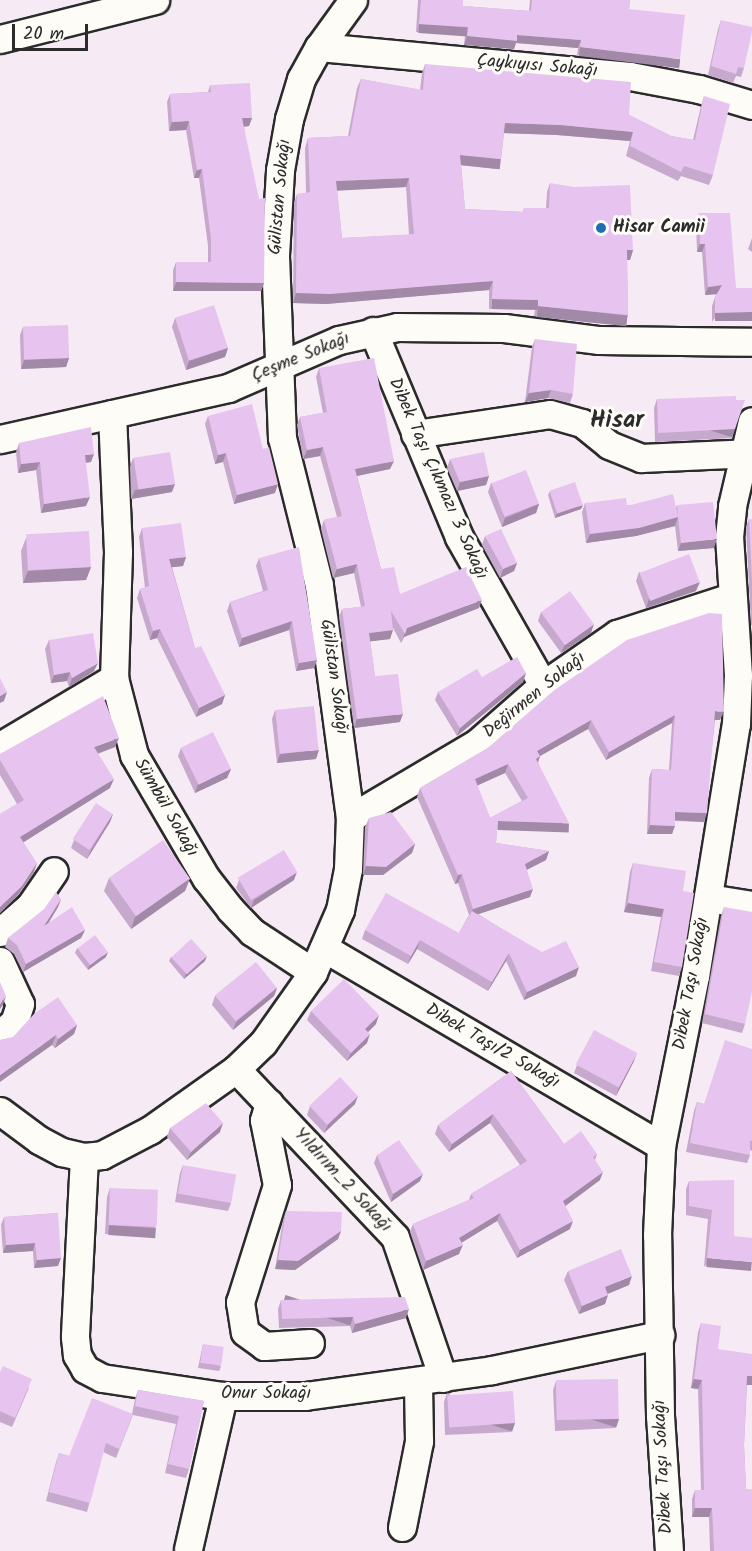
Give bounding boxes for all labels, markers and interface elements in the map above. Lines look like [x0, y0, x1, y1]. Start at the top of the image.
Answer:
scale bar [15, 12, 92, 50]
text: 20 m [23, 20, 64, 49]
street label: Çaykıyısı Sokağı [476, 51, 598, 83]
street label: Gülistan Sokağı [265, 138, 297, 256]
place label: Hisar Camii [613, 217, 705, 239]
marker: Hisar Camii [594, 221, 608, 235]
street label: Çeşme Sokağı [249, 329, 353, 387]
street label: Dibek Taşı Çıkmazı 3 Sokağı [383, 375, 491, 583]
district label: Hisar [590, 407, 644, 435]
street label: Gülistan Sokağı [314, 618, 352, 736]
street label: Değirmen Sokağı [479, 648, 591, 744]
street label: Sümbül Sokağı [128, 755, 202, 861]
street label: Dibek Taşı Sokağı [670, 916, 714, 1052]
street label: Dibek Taşı/2 Sokağı [421, 1000, 563, 1094]
street label: Yıldırım_2 Sokağı [288, 1124, 396, 1238]
street label: Onur Sokağı [221, 1383, 311, 1405]
street label: Dibek Taşı Sokağı [650, 1399, 678, 1535]

